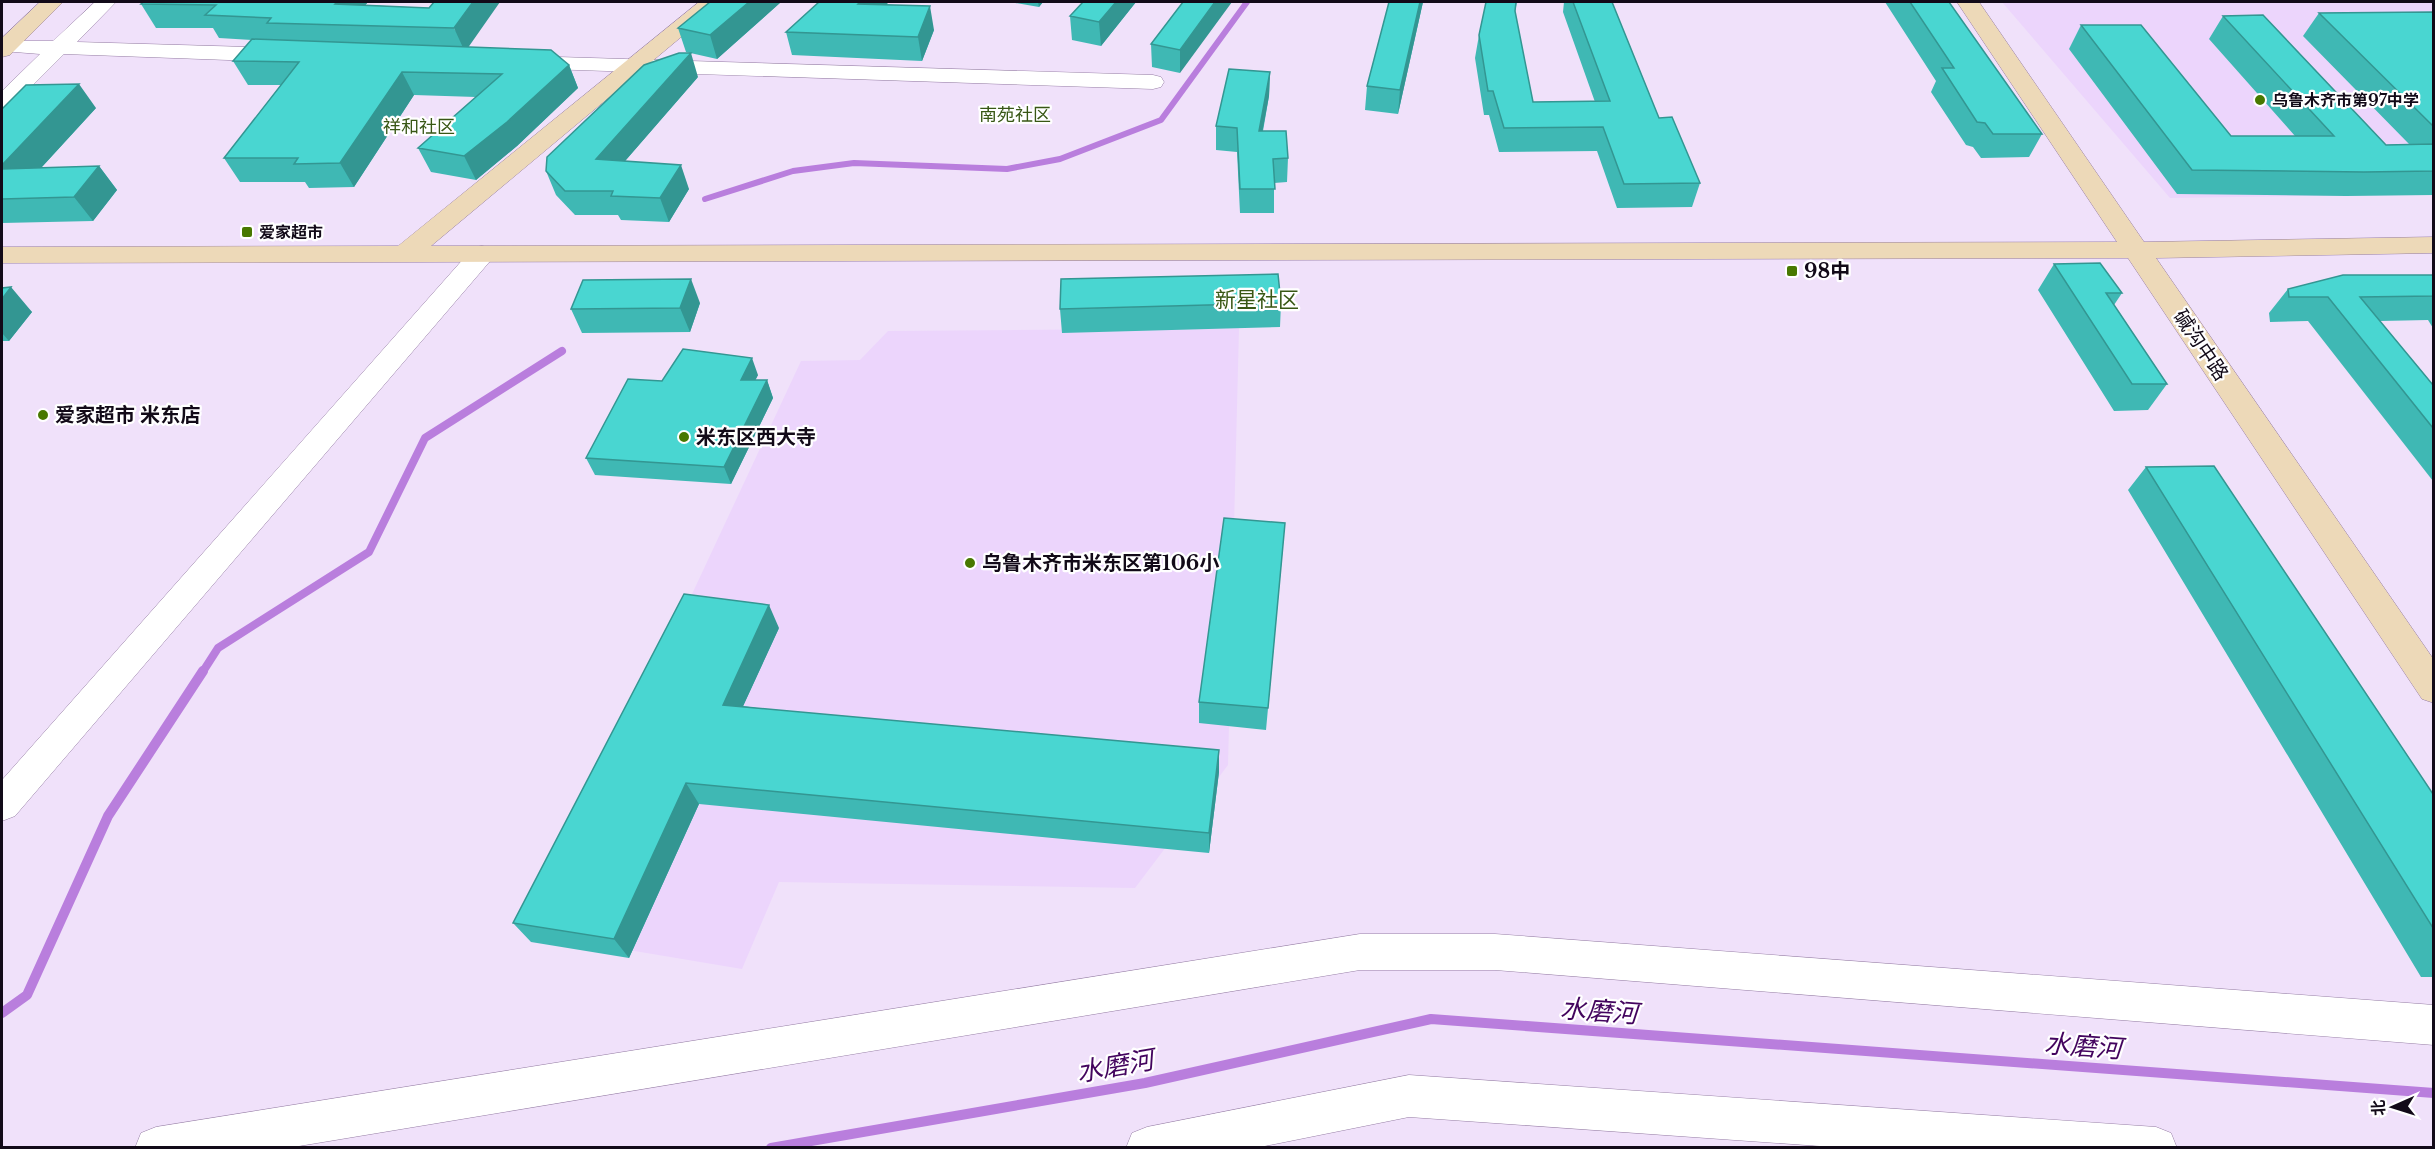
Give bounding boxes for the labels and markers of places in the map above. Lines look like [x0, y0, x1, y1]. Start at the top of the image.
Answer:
place label: 乌鲁木齐市第97中学 [2272, 90, 2419, 110]
marker: 乌鲁木齐市第97中学 [2253, 93, 2267, 107]
place label: 爱家超市 [259, 222, 323, 242]
marker: 爱家超市 [240, 225, 254, 239]
place label: 98中 [1804, 259, 1850, 283]
marker: 98中 [1785, 264, 1799, 278]
place label: 爱家超市 米东店 [55, 403, 200, 427]
marker: 爱家超市 米东店 [36, 408, 50, 422]
place label: 米东区西大寺 [696, 425, 816, 449]
marker: 米东区西大寺 [677, 430, 691, 444]
place label: 乌鲁木齐市米东区第106小 [982, 551, 1219, 575]
marker: 乌鲁木齐市米东区第106小 [963, 556, 977, 570]

